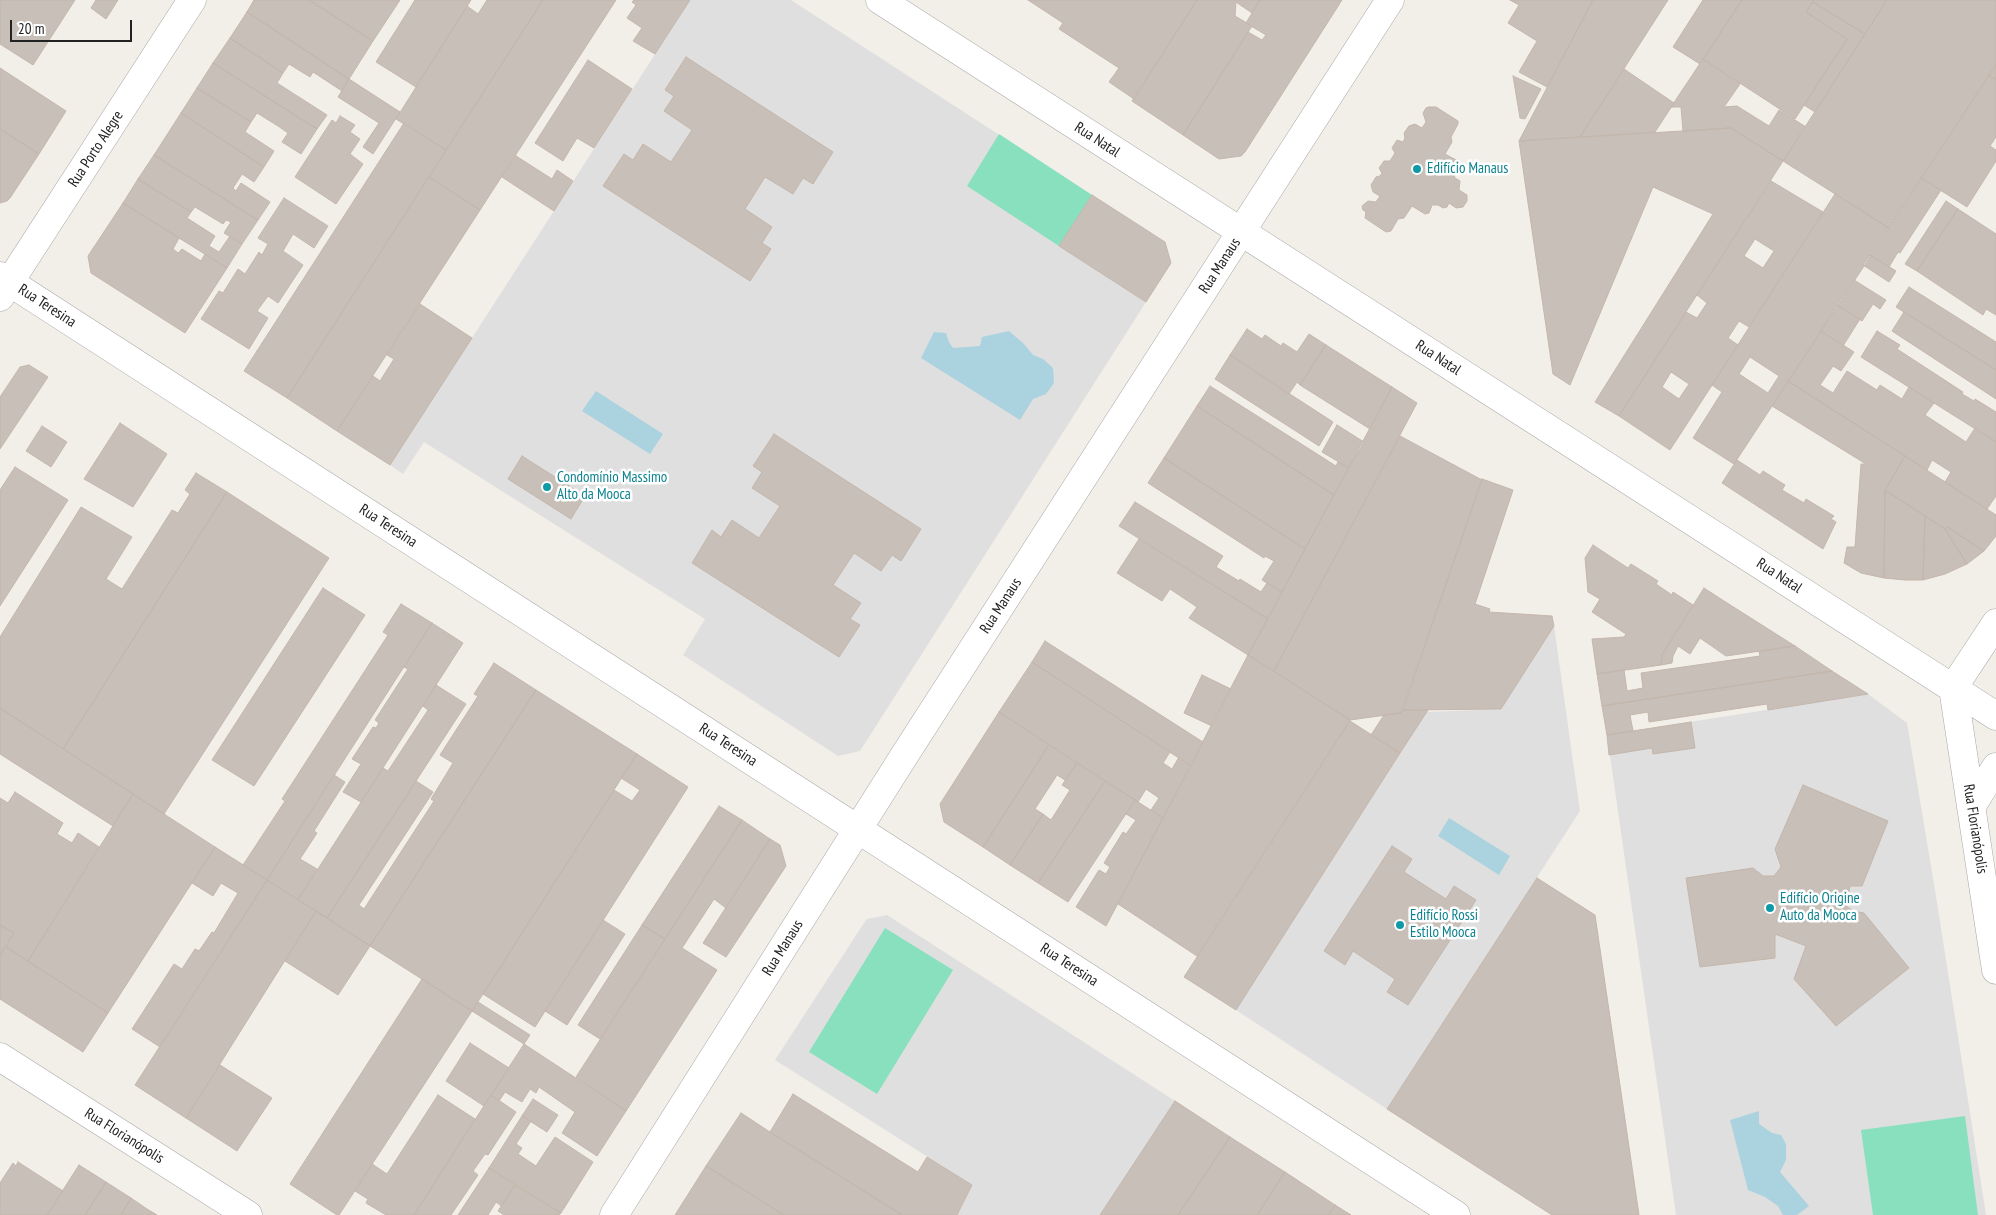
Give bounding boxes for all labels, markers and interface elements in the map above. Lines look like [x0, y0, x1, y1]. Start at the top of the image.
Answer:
scale bar [12, 10, 135, 42]
text: 20 m [18, 19, 44, 38]
street label: Rua Porto Alegre [65, 107, 127, 191]
street label: Rua Natal [1071, 119, 1123, 161]
place label: Edifício Manaus [1427, 160, 1508, 178]
marker: Edifício Manaus [1411, 163, 1423, 175]
street label: Rua Manaus [1195, 235, 1245, 297]
street label: Rua Teresina [15, 281, 79, 331]
street label: Rua Natal [1412, 337, 1464, 379]
place label: Condomínio Massimo Alto da Mooca [557, 469, 667, 504]
marker: Condomínio Massimo Alto da Mooca [541, 481, 553, 493]
street label: Rua Teresina [356, 501, 420, 551]
street label: Rua Natal [1753, 555, 1805, 597]
street label: Rua Manaus [976, 575, 1026, 637]
street label: Rua Teresina [696, 720, 760, 770]
street label: Rua Florianópolis [1959, 783, 1991, 875]
place label: Edifício Origine Auto da Mooca [1780, 890, 1860, 925]
marker: Edifício Origine Auto da Mooca [1764, 902, 1776, 914]
place label: Edifício Rossi Estilo Mooca [1410, 907, 1478, 942]
street label: Rua Manaus [759, 917, 807, 979]
marker: Edifício Rossi Estilo Mooca [1394, 919, 1406, 931]
street label: Rua Teresina [1037, 940, 1101, 990]
street label: Rua Florianópolis [81, 1104, 167, 1168]

